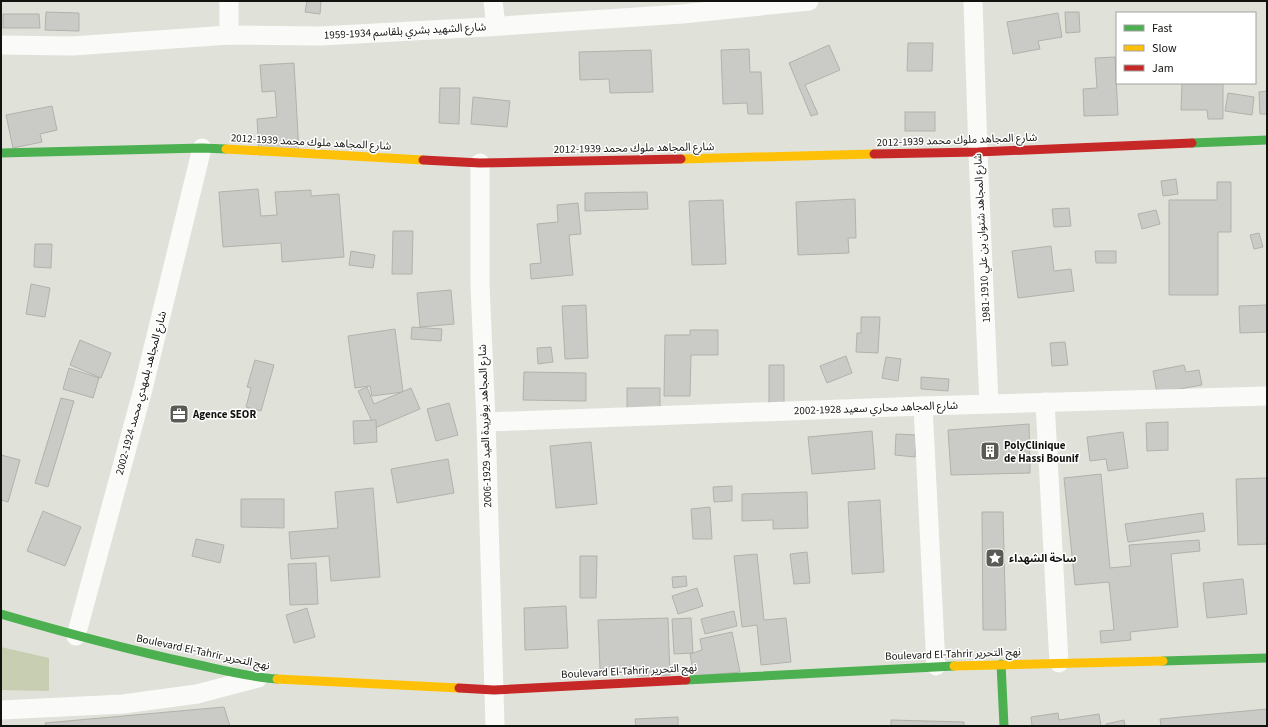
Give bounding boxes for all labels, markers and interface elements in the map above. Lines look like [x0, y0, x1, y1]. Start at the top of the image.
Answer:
legend [1116, 12, 1256, 84]
street label: شارع الشهيد بشري بلقاسم 1934-1959 [323, 19, 487, 44]
text: Fast [1152, 20, 1172, 37]
text: Slow [1152, 40, 1177, 57]
text: Jam [1152, 60, 1174, 77]
street label: شارع المجاهد ملوك محمد 1939-2012 [230, 130, 392, 154]
street label: شارع المجاهد ملوك محمد 1939-2012 [876, 130, 1038, 150]
street label: شارع المجاهد ملوك محمد 1939-2012 [554, 139, 715, 157]
street label: شارع المجاهد شتوان بن علي 1910-1981 [970, 152, 995, 323]
street label: شارع المجاهد بلمهدي محمد 1924-2002 [112, 309, 172, 477]
street label: شارع المجاهد بوفريدة العيد 1929-2006 [475, 344, 495, 508]
street label: شارع المجاهد محاري سعيد 1928-2002 [794, 398, 959, 420]
office icon: Agence SEOR [168, 403, 190, 425]
place label: Agence SEOR [192, 407, 256, 422]
place label: PolyClinique de Hassi Bounif [1004, 438, 1080, 466]
building icon: PolyClinique de Hassi Bounif [979, 440, 1001, 462]
place icon: ساحة الشهداء [984, 547, 1006, 569]
place label: ساحة الشهداء [1009, 551, 1076, 566]
street label: Boulevard El-Tahrir نهج التحرير [135, 631, 271, 673]
street label: Boulevard El-Tahrir نهج التحرير [885, 644, 1021, 664]
street label: Boulevard El-Tahrir نهج التحرير [561, 660, 697, 682]

